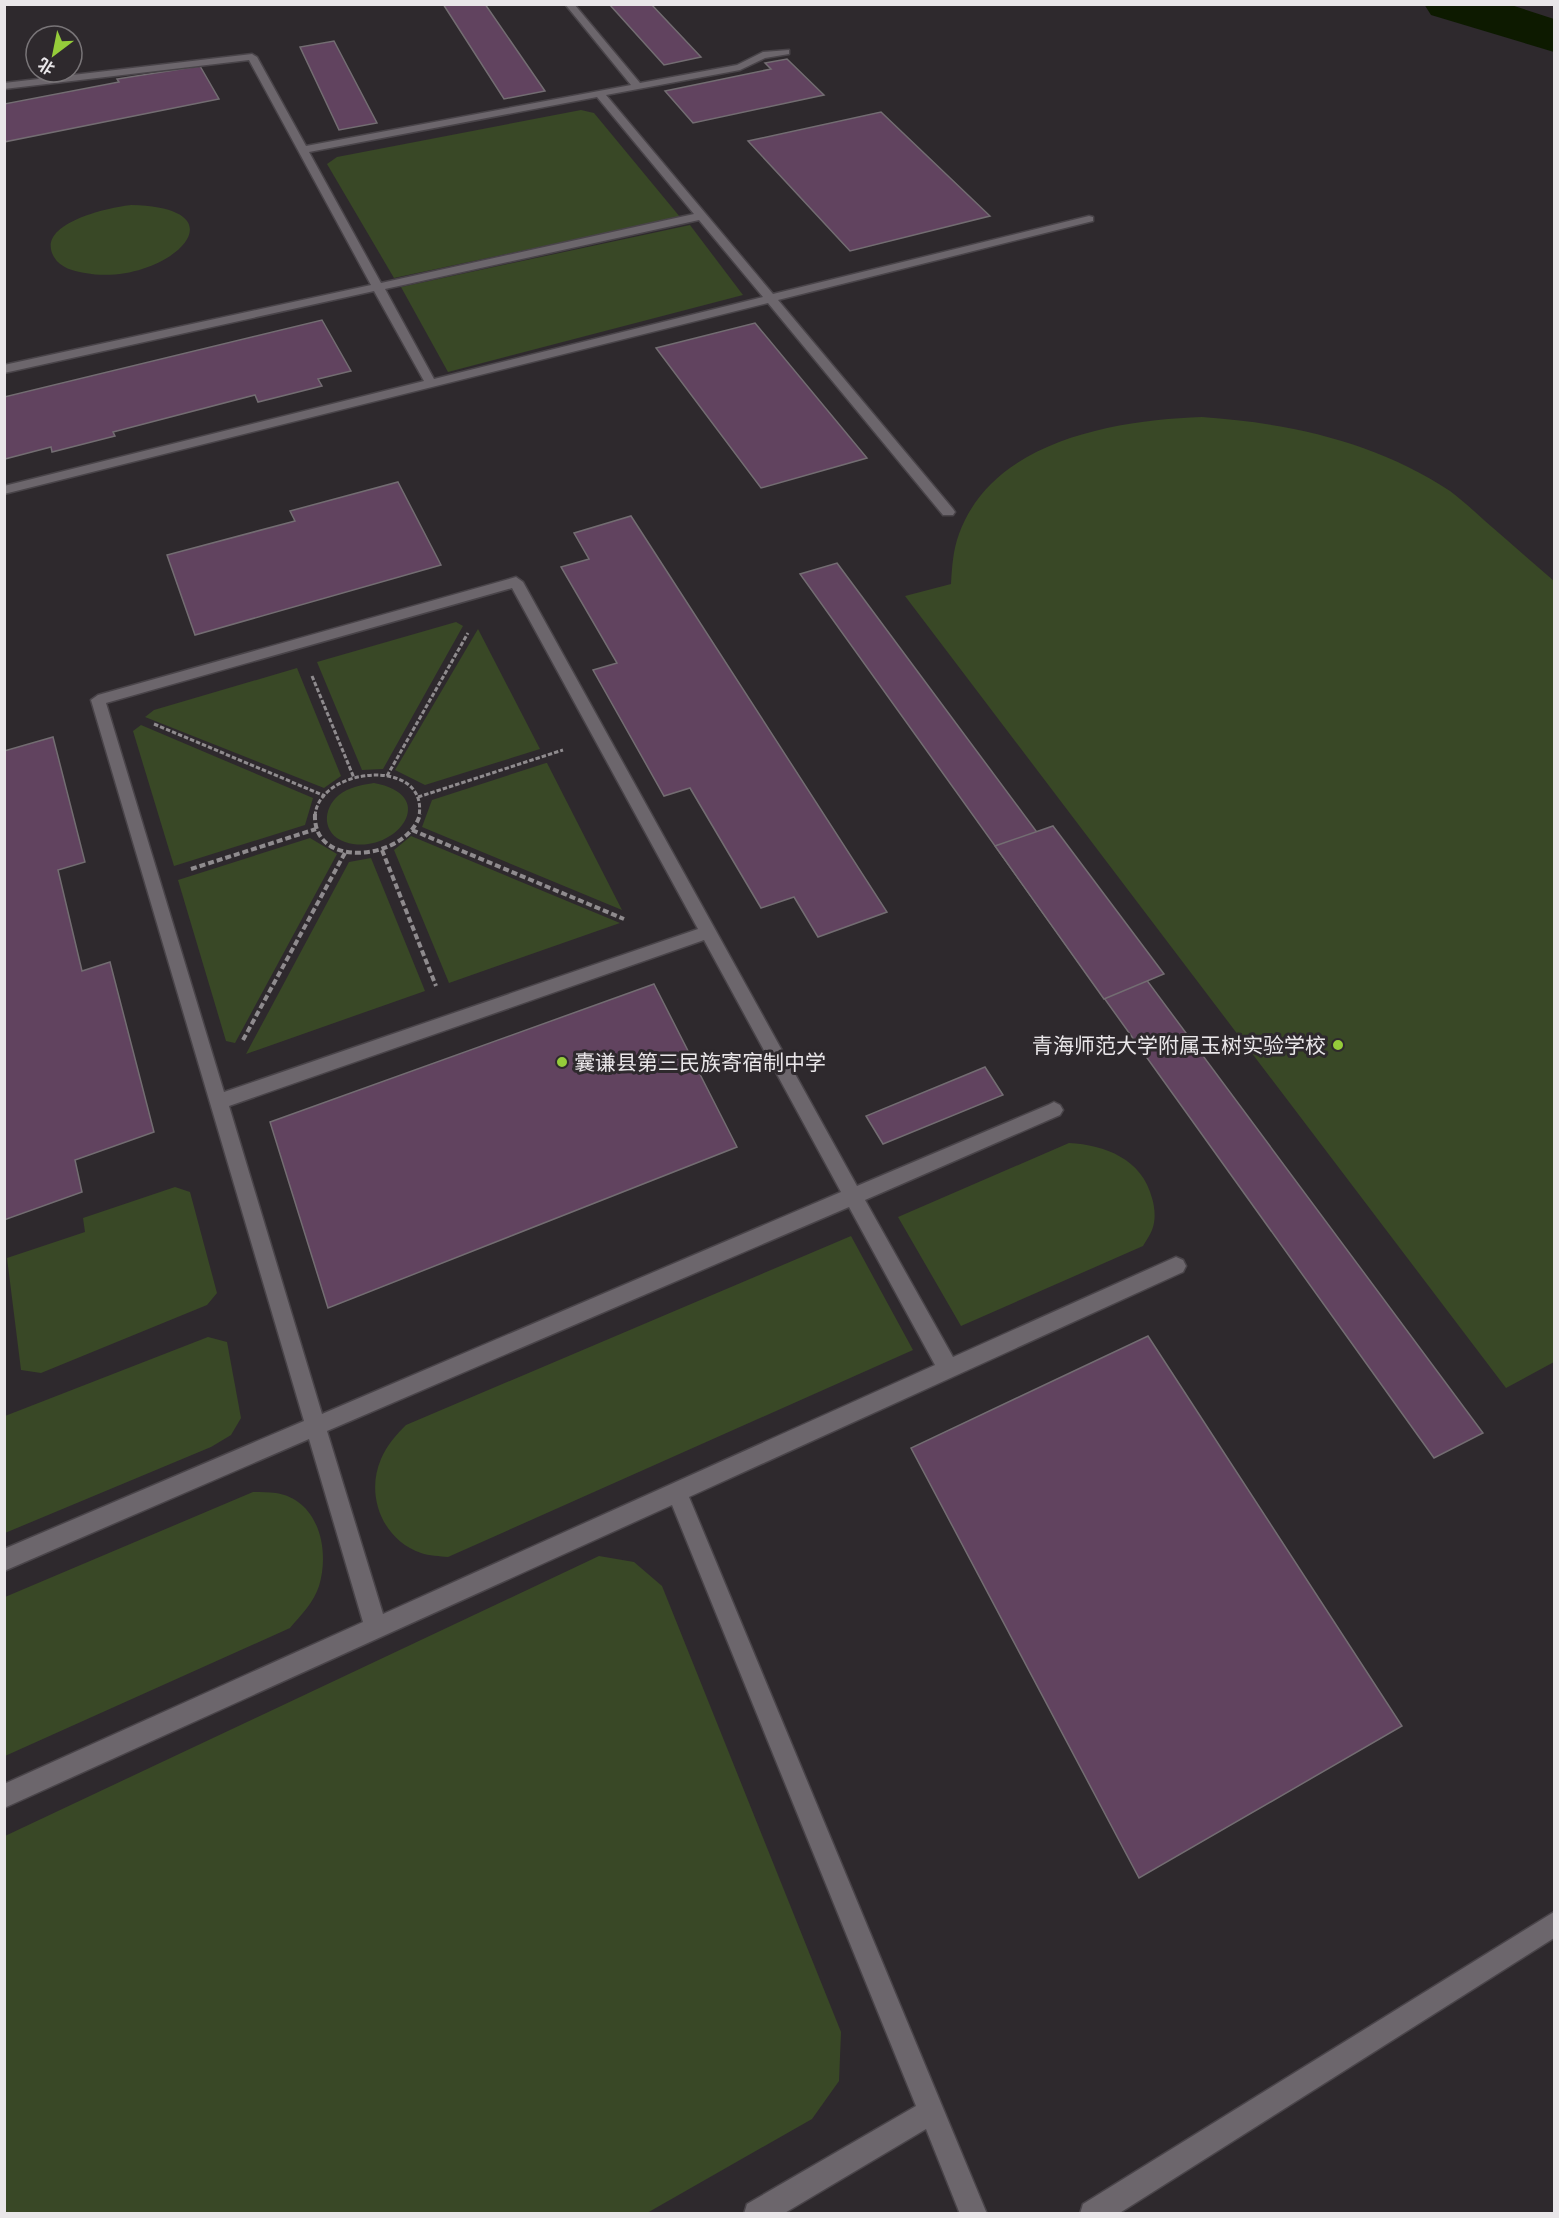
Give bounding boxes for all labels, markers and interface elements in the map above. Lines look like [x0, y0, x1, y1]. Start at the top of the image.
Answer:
north arrow [24, 24, 84, 84]
text: 北 [33, 53, 59, 80]
place label: 青海师范大学附属玉树实验学校 [1032, 1031, 1326, 1060]
marker: 青海师范大学附属玉树实验学校 [1331, 1038, 1345, 1052]
place label: 囊谦县第三民族寄宿制中学 [574, 1048, 826, 1077]
marker: 囊谦县第三民族寄宿制中学 [555, 1055, 569, 1069]

